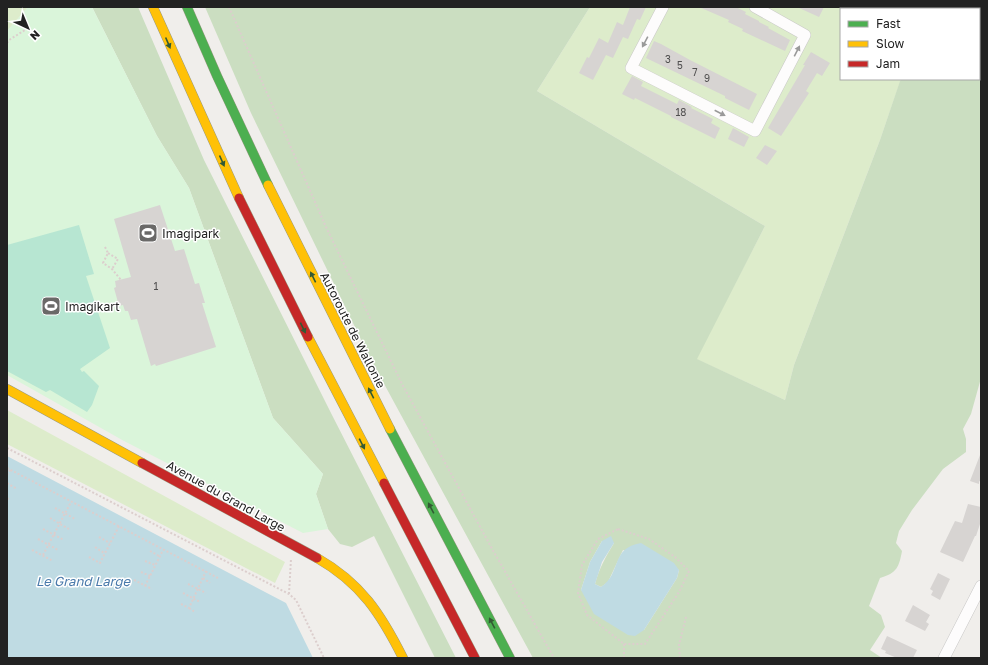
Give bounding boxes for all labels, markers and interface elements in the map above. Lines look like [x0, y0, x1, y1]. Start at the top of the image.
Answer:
north arrow [8, 8, 48, 48]
legend [840, 8, 980, 80]
text: Fast [876, 16, 901, 31]
text: N [28, 28, 43, 43]
one-way arrow [641, 36, 648, 47]
text: Slow [876, 36, 904, 51]
one-way arrow [166, 37, 172, 49]
one-way arrow [793, 45, 800, 57]
house number: 3 [665, 53, 671, 65]
text: Jam [876, 56, 900, 71]
house number: 5 [677, 59, 683, 71]
house number: 7 [692, 66, 698, 78]
house number: 9 [704, 72, 710, 84]
house number: 18 [676, 106, 686, 118]
one-way arrow [714, 110, 726, 116]
one-way arrow [219, 156, 225, 168]
sports icon: Imagipark [137, 222, 159, 244]
place label: Imagipark [162, 226, 220, 241]
street label: Autoroute de Wallonie [317, 269, 389, 391]
one-way arrow [310, 271, 316, 282]
house number: 1 [154, 280, 159, 292]
sports icon: Imagikart [40, 295, 62, 317]
place label: Imagikart [65, 299, 120, 314]
one-way arrow [300, 323, 306, 334]
one-way arrow [368, 387, 375, 399]
one-way arrow [359, 439, 365, 450]
street label: Avenue du Grand Large [164, 457, 288, 535]
one-way arrow [428, 503, 434, 514]
water label: Le Grand Large [36, 573, 132, 589]
one-way arrow [488, 618, 495, 629]

